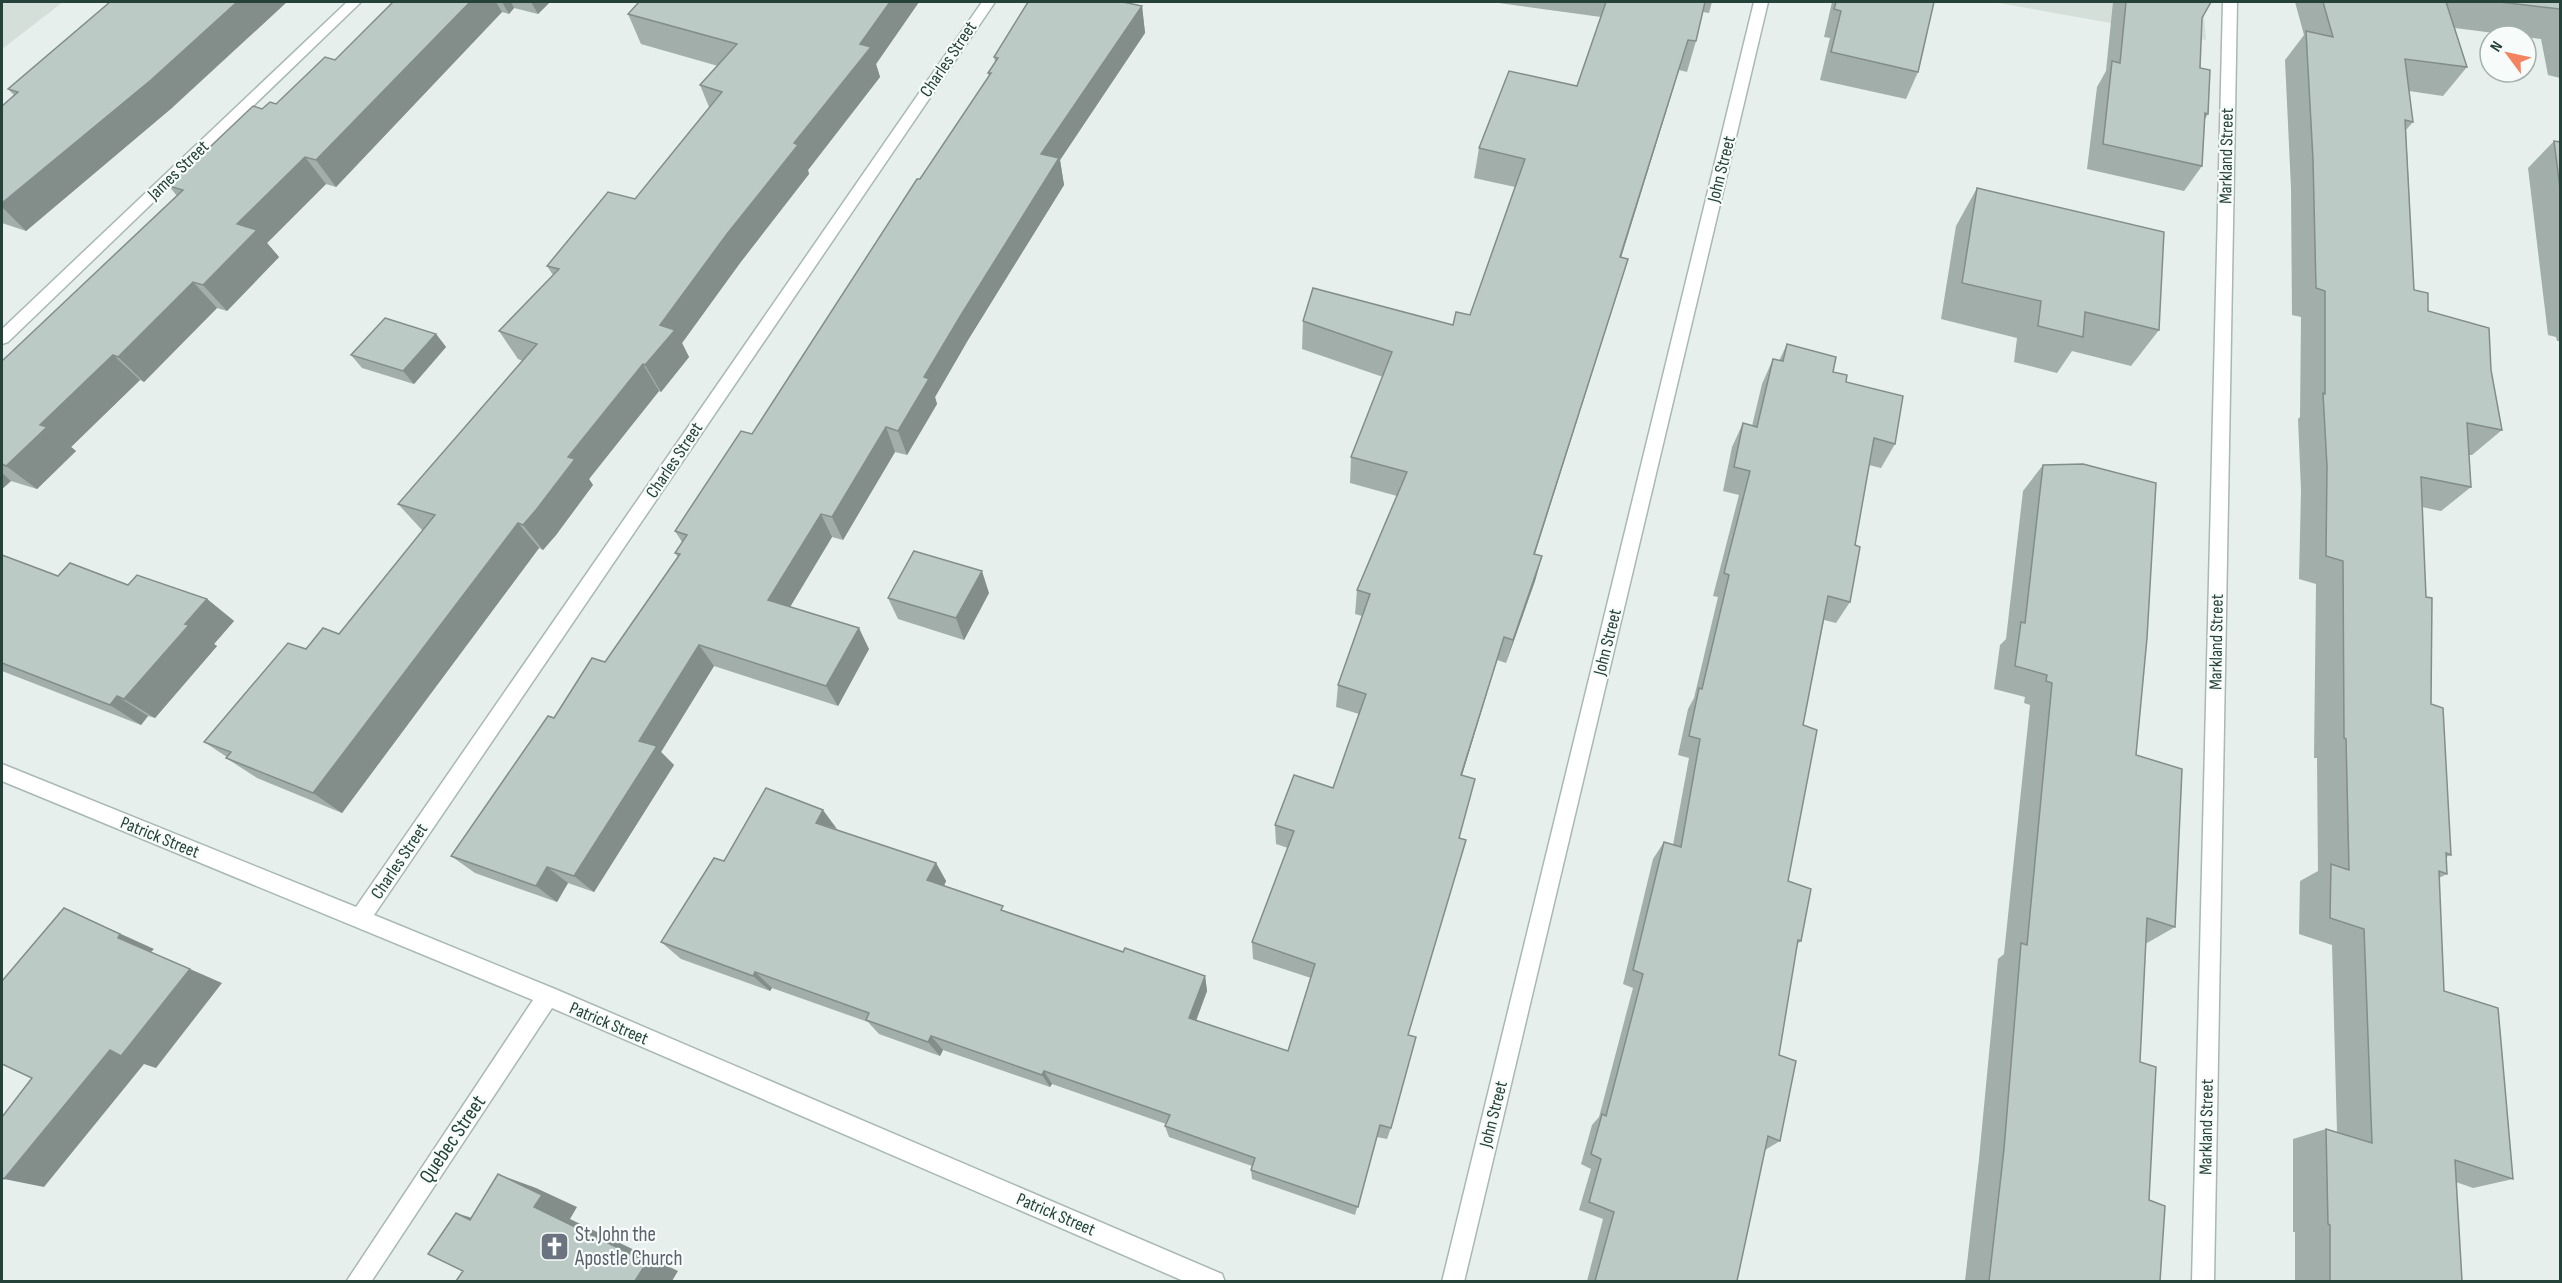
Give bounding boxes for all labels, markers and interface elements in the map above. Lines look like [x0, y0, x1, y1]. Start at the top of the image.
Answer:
street label: Charles Street [916, 17, 982, 101]
north arrow [2478, 24, 2538, 84]
text: N [2486, 38, 2507, 55]
street label: Markland Street [2215, 107, 2238, 204]
street label: John Street [1703, 133, 1740, 205]
street label: James Street [143, 136, 214, 205]
street label: Charles Street [642, 418, 708, 502]
street label: Markland Street [2205, 593, 2228, 690]
street label: John Street [1589, 606, 1626, 678]
street label: Patrick Street [117, 812, 203, 863]
street label: Charles Street [367, 819, 433, 903]
street label: Patrick Street [566, 998, 652, 1050]
street label: John Street [1475, 1078, 1512, 1150]
street label: Markland Street [2195, 1078, 2218, 1175]
street label: Quebec Street [414, 1091, 491, 1188]
street label: Patrick Street [1013, 1189, 1099, 1241]
place label: St. John the Apostle Church [574, 1222, 682, 1271]
church icon: St. John the Apostle Church [538, 1230, 570, 1262]

